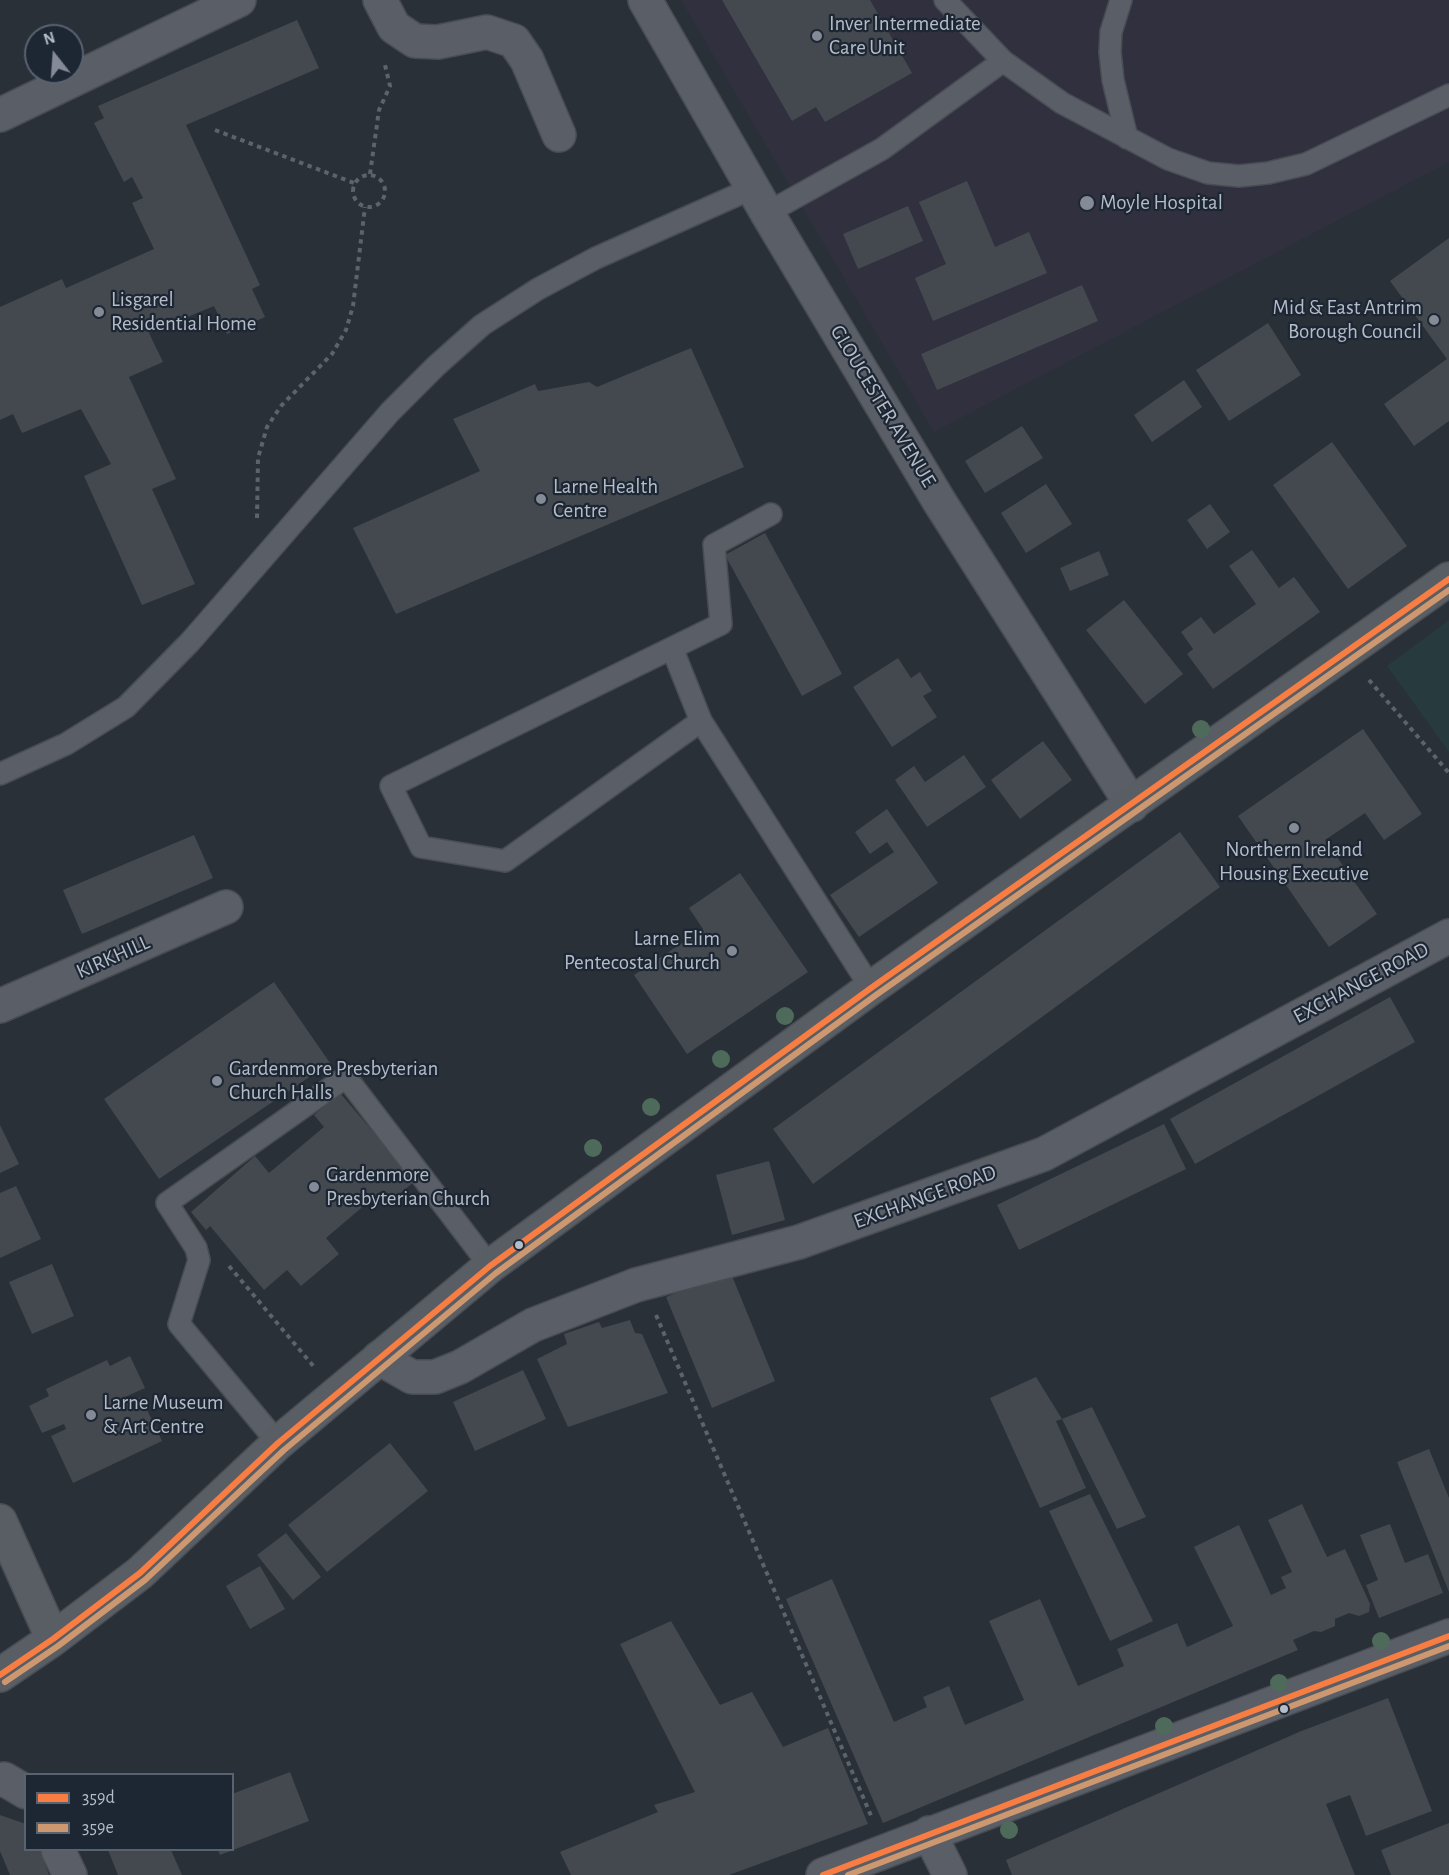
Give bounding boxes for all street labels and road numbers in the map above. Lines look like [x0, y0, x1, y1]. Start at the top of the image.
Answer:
street label: GLOUCESTER AVENUE [825, 320, 941, 492]
street label: KIRKHILL [72, 930, 154, 984]
street label: EXCHANGE ROAD [1289, 937, 1433, 1029]
street label: EXCHANGE ROAD [850, 1160, 1000, 1234]

